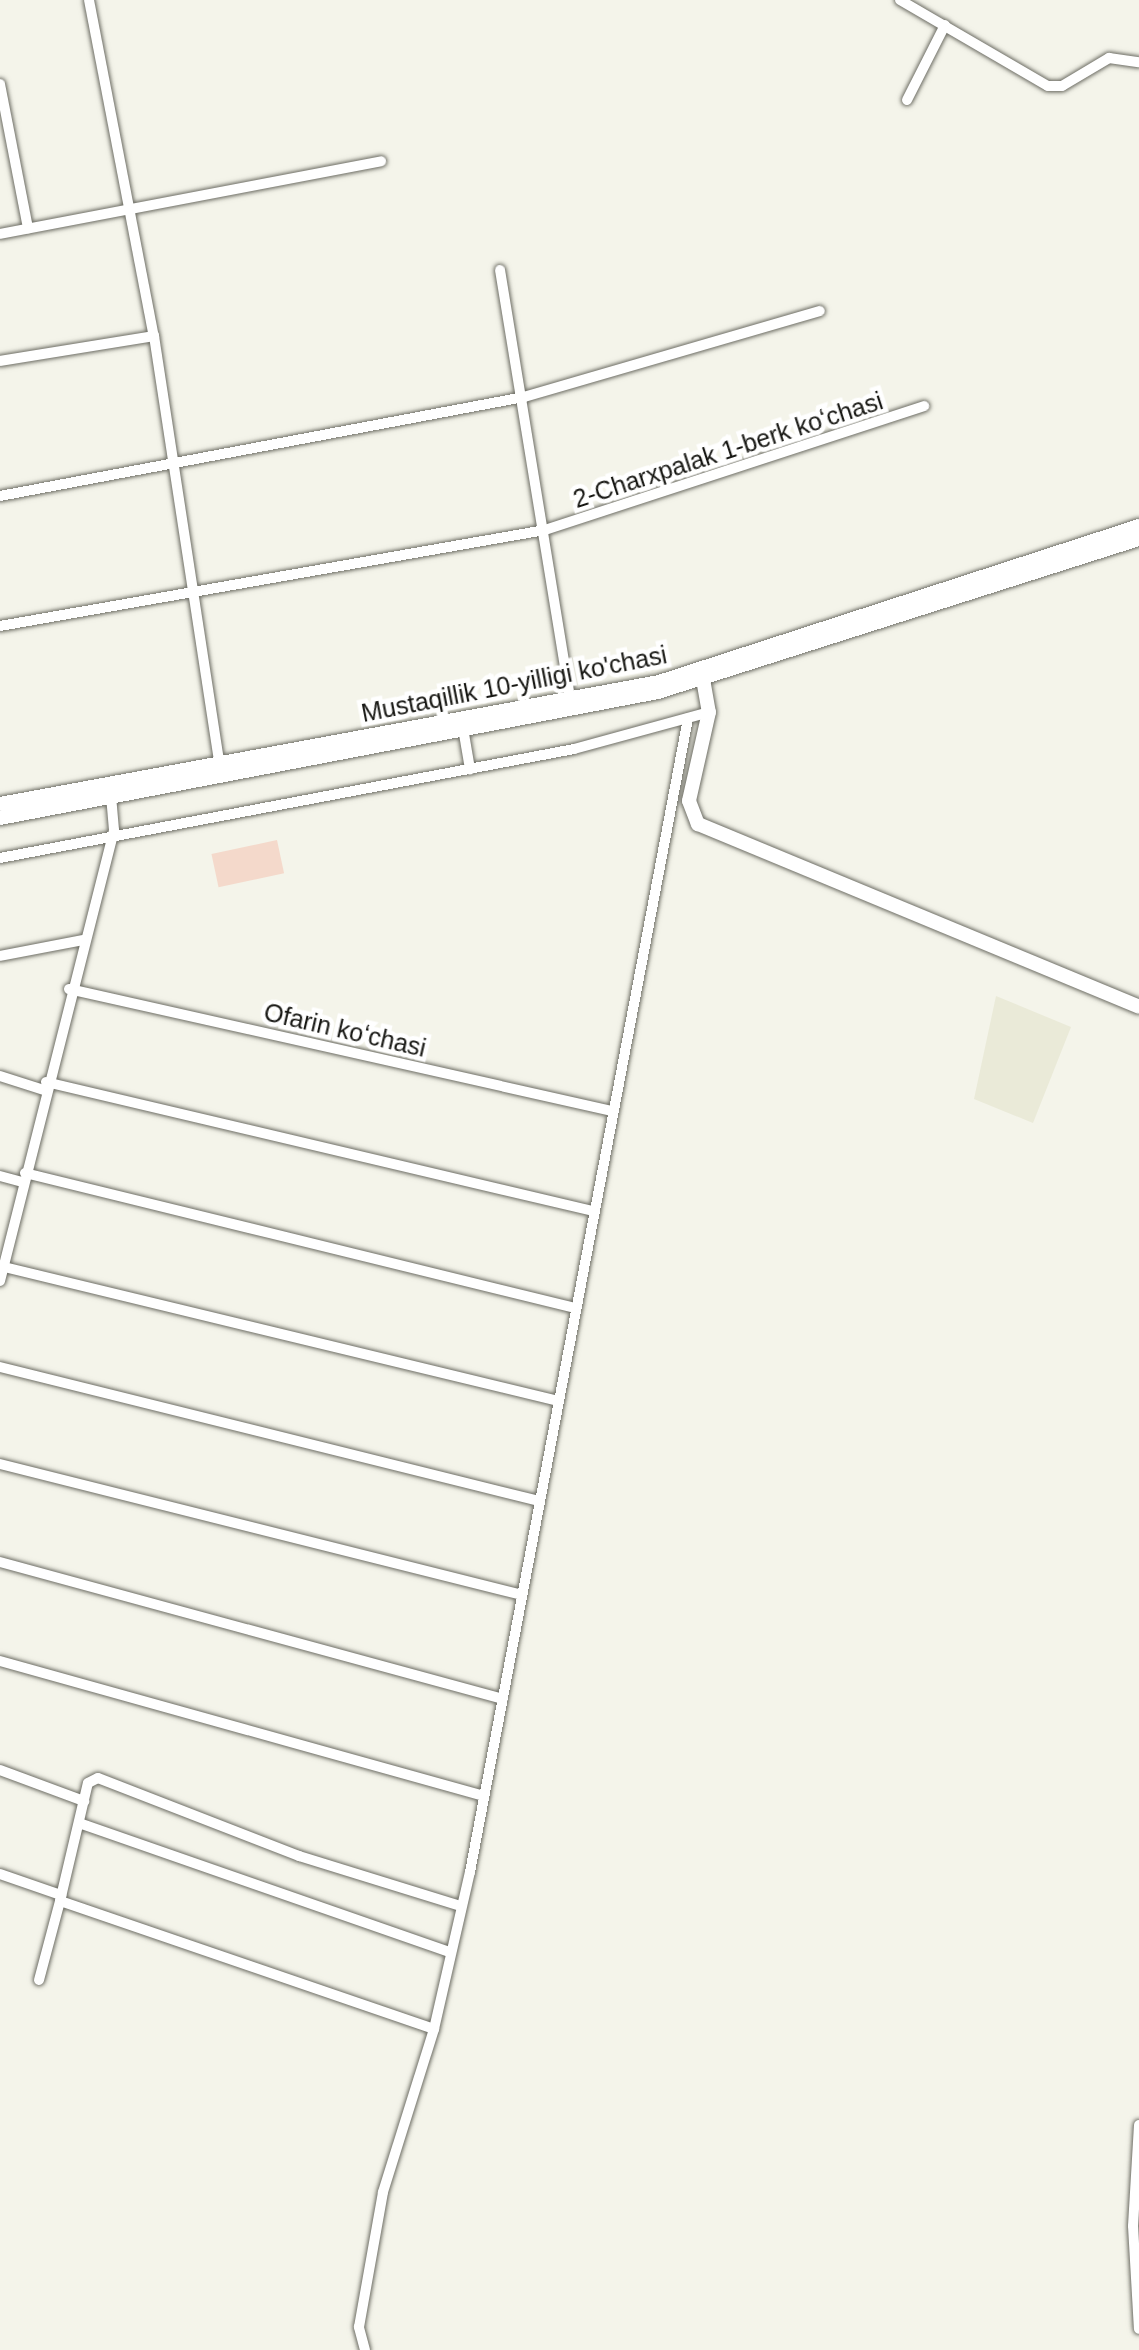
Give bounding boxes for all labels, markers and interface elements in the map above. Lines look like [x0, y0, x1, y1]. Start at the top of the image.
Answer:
street label: 2-Charxpalak 1-berk koʻchasi [569, 386, 887, 514]
street label: Mustaqillik 10-yilligi ko'chasi [359, 640, 669, 728]
street label: Ofarin koʻchasi [261, 997, 429, 1063]

